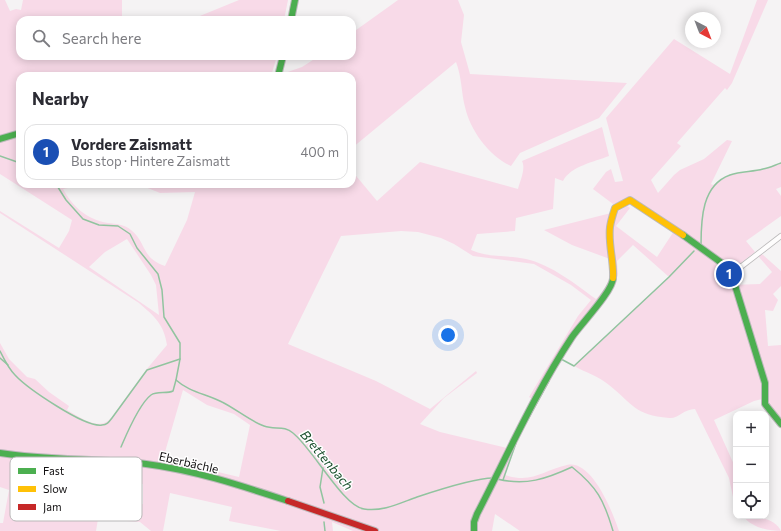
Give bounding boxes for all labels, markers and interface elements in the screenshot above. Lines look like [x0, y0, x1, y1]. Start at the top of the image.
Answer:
north arrow [685, 12, 721, 48]
search box [16, 16, 356, 60]
icon: search [30, 27, 52, 49]
text: Search here [62, 29, 141, 47]
text: Nearby [32, 88, 89, 109]
text: Vordere Zaismatt [71, 135, 192, 153]
text: 1 [43, 144, 49, 160]
text: 400 m [300, 144, 339, 160]
text: Bus stop · Hintere Zaismatt [71, 153, 230, 169]
pin: 1 [716, 259, 742, 289]
your location [438, 325, 458, 345]
map controls [733, 411, 769, 519]
button: + [733, 411, 769, 447]
water label: Brettenbach [297, 427, 357, 493]
button: − [733, 447, 769, 483]
street label: Eberbächle [158, 448, 220, 476]
legend [10, 457, 142, 521]
text: Fast [43, 464, 65, 477]
text: Slow [43, 482, 68, 495]
button: locate [733, 483, 769, 519]
text: Jam [43, 500, 62, 514]

